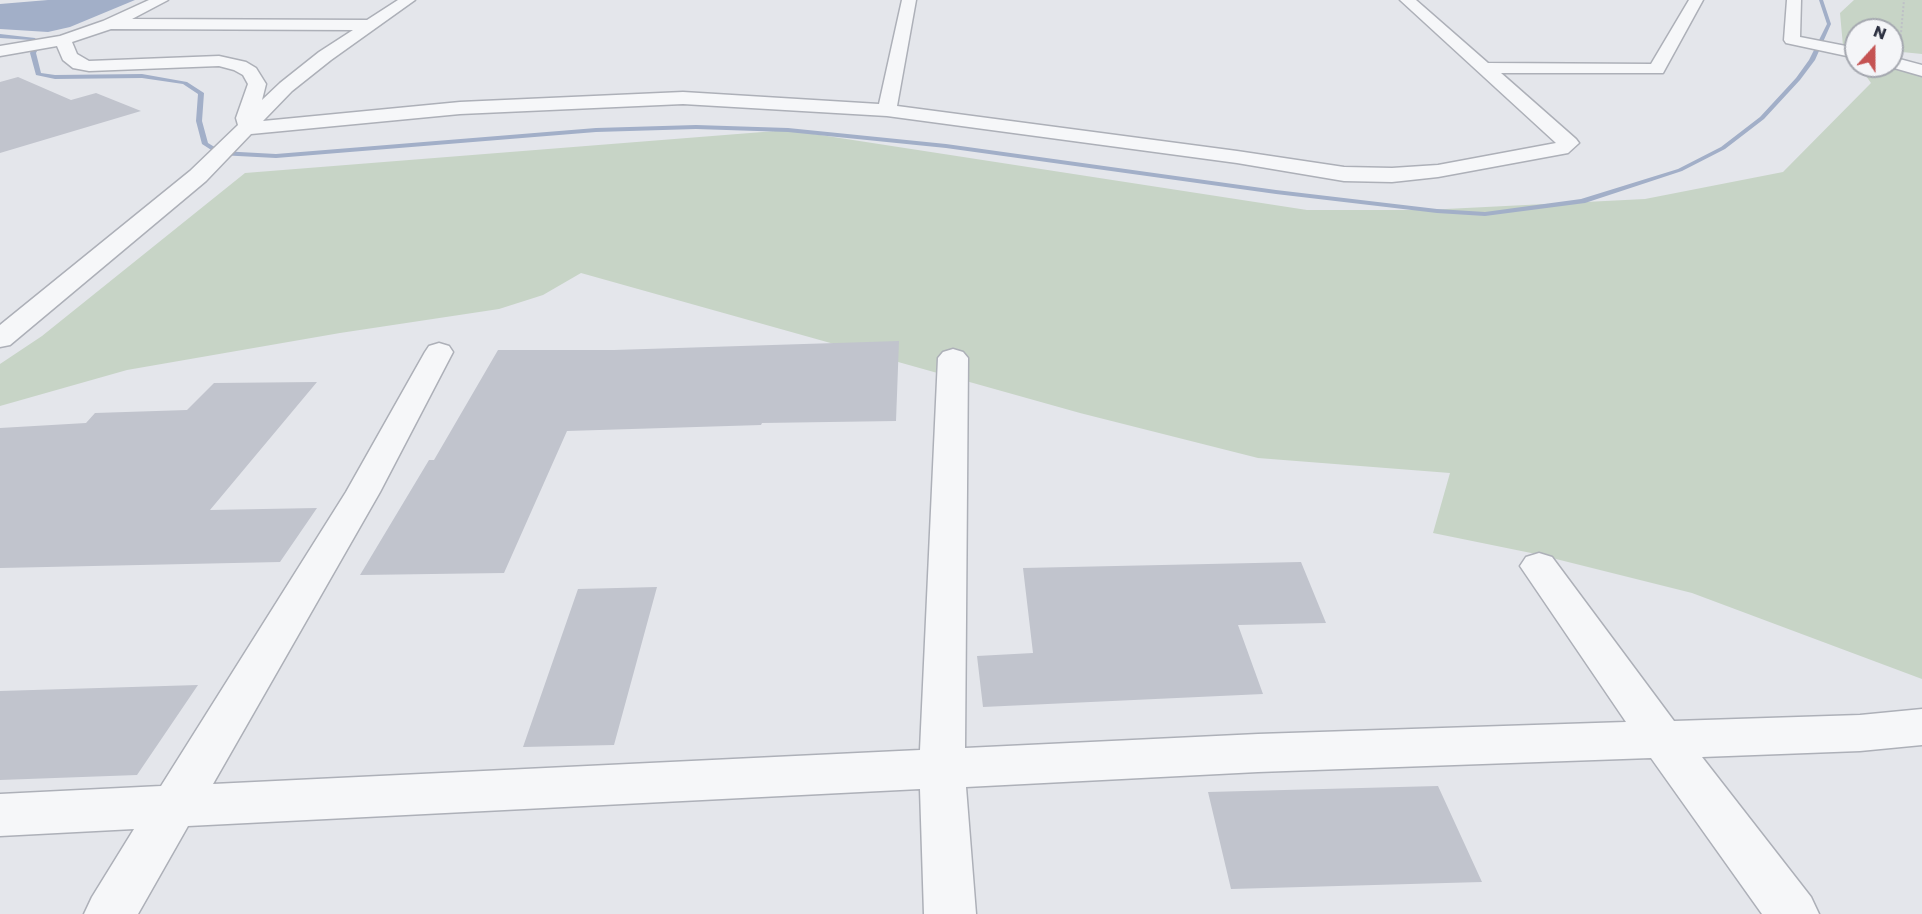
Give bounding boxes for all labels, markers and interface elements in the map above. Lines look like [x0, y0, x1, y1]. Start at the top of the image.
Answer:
north arrow [1844, 18, 1904, 78]
text: N [1870, 20, 1890, 45]

